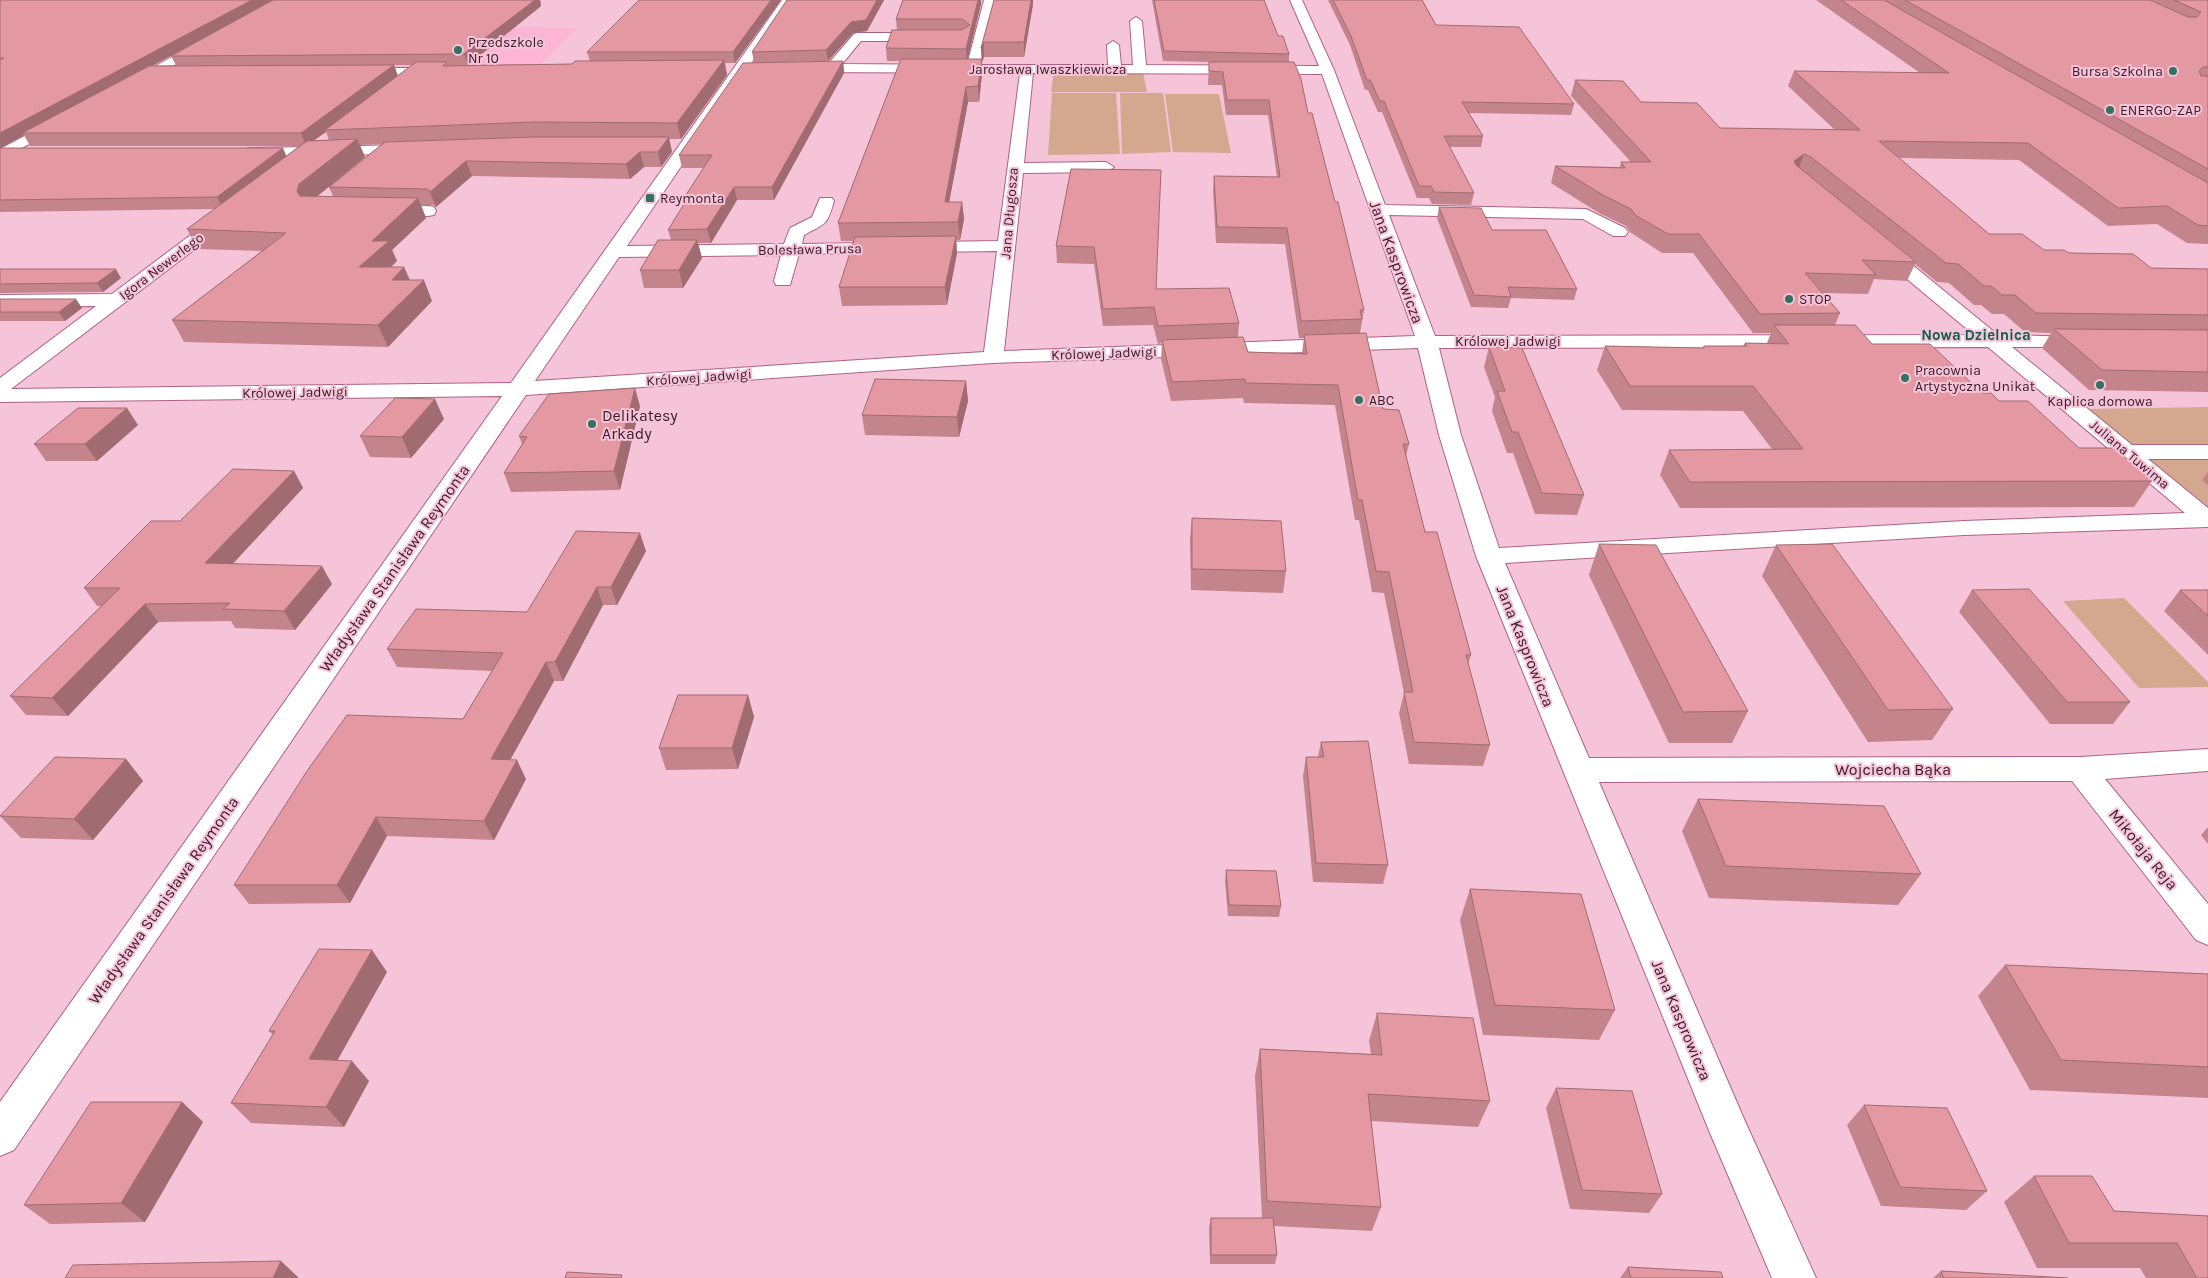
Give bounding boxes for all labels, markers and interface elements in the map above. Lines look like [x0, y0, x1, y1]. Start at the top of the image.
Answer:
place label: Przedszkole Nr 10 [468, 34, 544, 67]
marker: Przedszkole Nr 10 [452, 44, 464, 56]
street label: Jarosława Iwaszkiewicza [969, 61, 1127, 78]
place label: Bursa Szkolna [2072, 63, 2163, 80]
marker: Bursa Szkolna [2167, 65, 2179, 77]
place label: ENERGO-ZAP [2120, 102, 2201, 119]
marker: ENERGO-ZAP [2104, 104, 2116, 116]
street label: Jana Długosza [997, 167, 1022, 259]
place label: Reymonta [660, 190, 724, 207]
marker: Reymonta [644, 192, 656, 204]
street label: Jana Kasprowicza [1365, 198, 1428, 326]
street label: Igora Newerlego [116, 229, 207, 304]
street label: Bolesława Prusa [758, 240, 862, 259]
place label: STOP [1799, 291, 1832, 308]
marker: STOP [1783, 293, 1795, 305]
district label: Nowa Dzielnica [1921, 326, 2031, 344]
street label: Królowej Jadwigi [1455, 333, 1561, 350]
street label: Królowej Jadwigi [1051, 343, 1157, 364]
place label: Pracownia Artystyczna Unikat [1915, 362, 2035, 395]
street label: Królowej Jadwigi [646, 365, 752, 390]
marker: Pracownia Artystyczna Unikat [1899, 372, 1911, 384]
marker: Kaplica domowa [2094, 379, 2106, 391]
street label: Królowej Jadwigi [242, 383, 348, 402]
place label: ABC [1369, 392, 1394, 409]
place label: Kaplica domowa [2047, 393, 2153, 410]
marker: ABC [1353, 394, 1365, 406]
place label: Delikatesy Arkady [602, 406, 678, 443]
street label: Juliana Tuwima [2086, 416, 2173, 493]
marker: Delikatesy Arkady [586, 418, 598, 430]
street label: Władysława Stanisława Reymonta [315, 461, 474, 676]
street label: Jana Kasprowicza [1492, 583, 1559, 710]
street label: Wojciecha Bąka [1835, 760, 1951, 779]
street label: Władysława Stanisława Reymonta [84, 793, 243, 1008]
street label: Mikołaja Reja [2105, 805, 2182, 894]
street label: Jana Kasprowicza [1648, 957, 1716, 1083]

